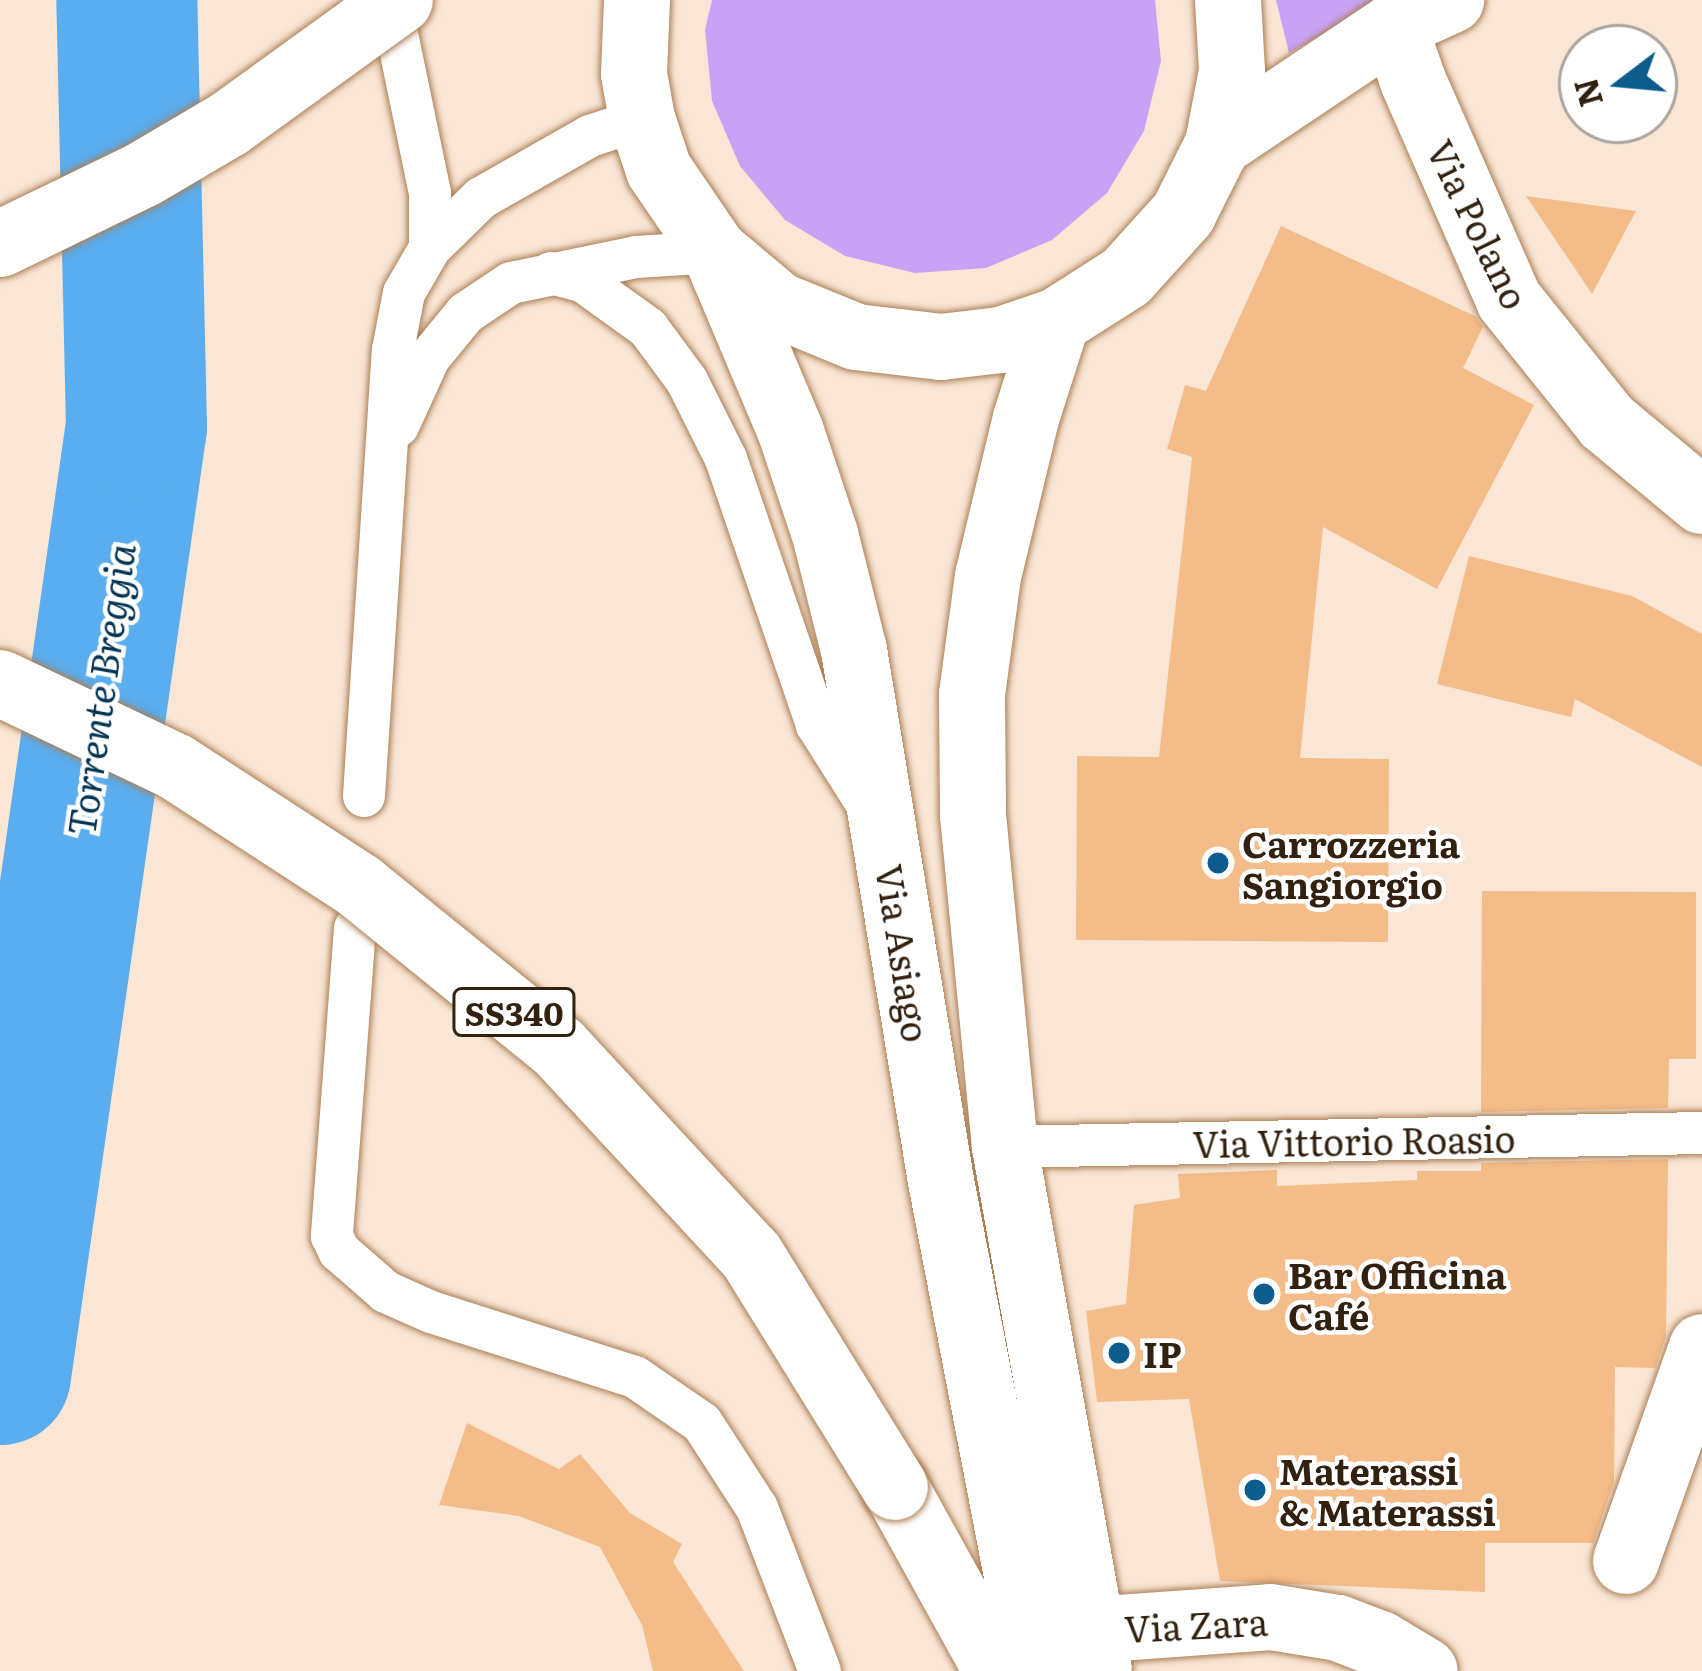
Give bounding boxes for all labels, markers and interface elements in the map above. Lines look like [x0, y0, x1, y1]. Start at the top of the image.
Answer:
north arrow [1558, 24, 1678, 144]
text: N [1558, 73, 1613, 113]
street label: Via Polano [1420, 132, 1538, 316]
water label: Torrente Breggia [55, 540, 143, 838]
place label: Carrozzeria Sangiorgio [1242, 820, 1460, 905]
marker: Carrozzeria Sangiorgio [1205, 850, 1231, 876]
street label: Via Asiago [869, 861, 939, 1045]
road number: SS340 [451, 985, 577, 1039]
street label: Via Vittorio Roasio [1192, 1116, 1516, 1164]
place label: Bar Officina Café [1288, 1251, 1506, 1336]
marker: Bar Officina Café [1251, 1281, 1277, 1307]
place label: IP [1143, 1331, 1182, 1375]
marker: IP [1106, 1340, 1132, 1366]
place label: Materassi & Materassi [1279, 1447, 1496, 1532]
marker: Materassi & Materassi [1242, 1477, 1268, 1503]
street label: Via Zara [1123, 1599, 1269, 1649]

